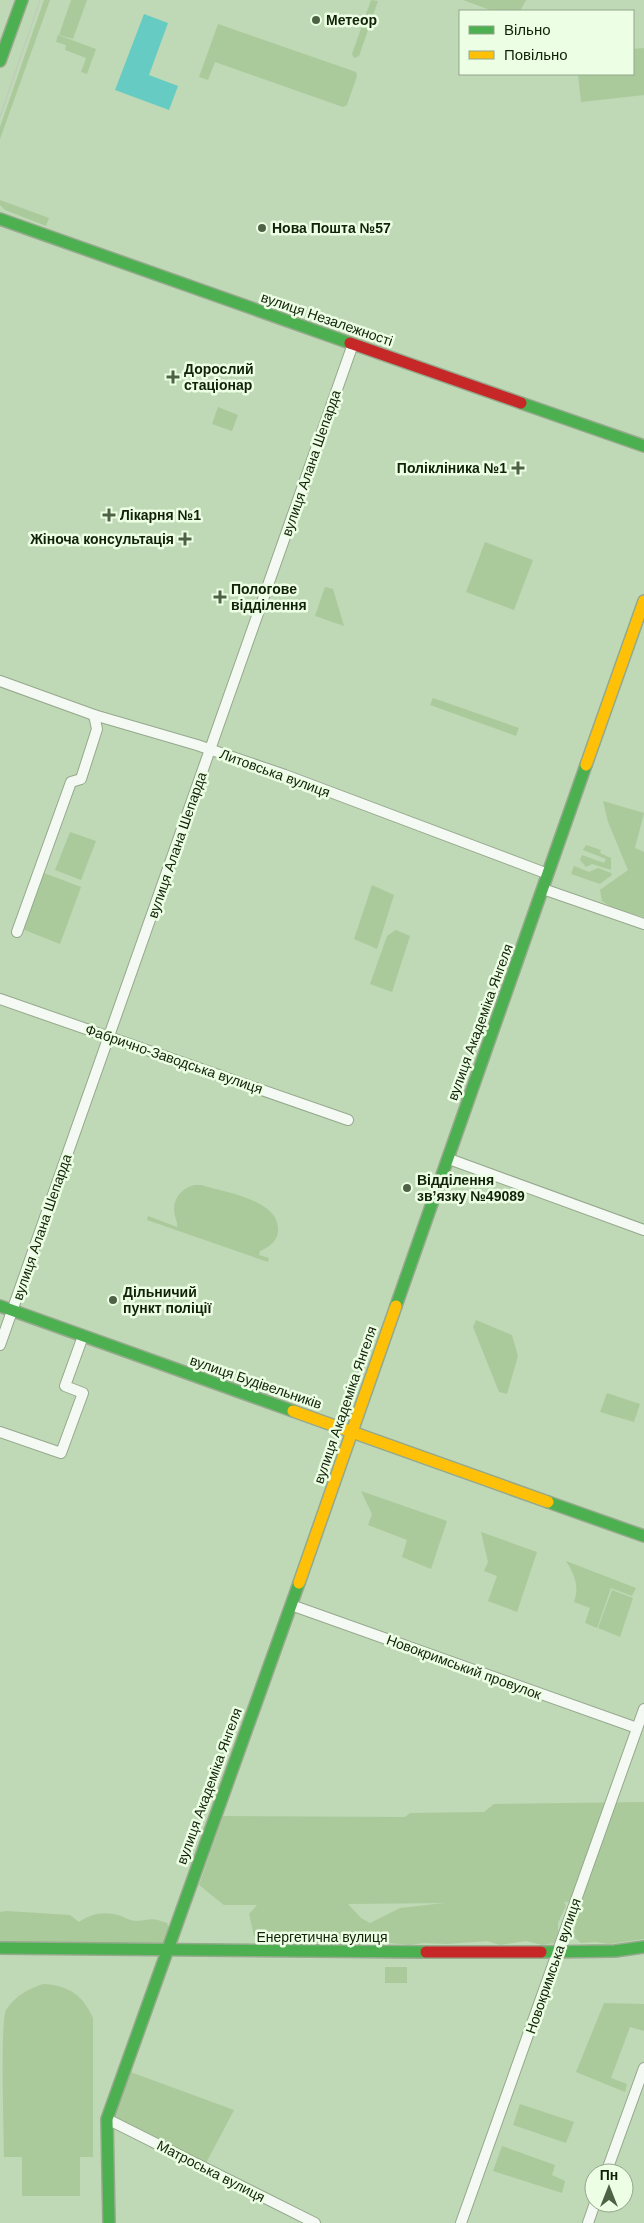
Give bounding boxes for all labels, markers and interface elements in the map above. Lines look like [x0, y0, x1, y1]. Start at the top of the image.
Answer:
legend [459, 10, 634, 75]
place label: Метеор [326, 12, 377, 28]
marker: Метеор [310, 14, 322, 26]
text: Вільно [504, 21, 551, 38]
text: Повільно [504, 46, 568, 63]
place label: Нова Пошта №57 [272, 220, 391, 236]
marker: Нова Пошта №57 [256, 222, 268, 234]
street label: вулиця Незалежності [259, 289, 395, 349]
place label: Дорослий стаціонар [184, 361, 254, 393]
marker: Дорослий стаціонар [166, 370, 180, 384]
street label: вулиця Алана Шепарда [278, 388, 344, 538]
place label: Полікліника №1 [397, 460, 507, 476]
marker: Полікліника №1 [511, 461, 525, 475]
place label: Лікарня №1 [120, 507, 201, 523]
marker: Лікарня №1 [102, 508, 116, 522]
place label: Жіноча консультація [29, 531, 174, 547]
marker: Жіноча консультація [178, 532, 192, 546]
place label: Пологове відділення [231, 581, 307, 613]
marker: Пологове відділення [213, 590, 227, 604]
street label: Литовська вулиця [218, 746, 332, 800]
street label: вулиця Алана Шепарда [144, 770, 210, 920]
street label: вулиця Академіка Янгеля [444, 942, 516, 1102]
street label: Фабрично-Заводська вулиця [83, 1021, 265, 1097]
street label: вулиця Алана Шепарда [9, 1152, 75, 1302]
place label: Відділення зв’язку №49089 [417, 1172, 525, 1204]
marker: Відділення зв’язку №49089 [401, 1182, 413, 1194]
place label: Дільничий пункт поліції [123, 1284, 212, 1316]
marker: Дільничий пункт поліції [107, 1294, 119, 1306]
street label: вулиця Академіка Янгеля [311, 1324, 379, 1486]
street label: вулиця Будівельників [188, 1352, 324, 1412]
street label: Новокримський провулок [384, 1632, 544, 1703]
street label: вулиця Академіка Янгеля [173, 1706, 245, 1866]
street label: Новокримська вулиця [522, 1896, 584, 2036]
street label: Енергетична вулиця [256, 1929, 388, 1945]
street label: Матроська вулиця [154, 2137, 268, 2205]
north arrow [584, 2163, 634, 2213]
text: Пн [600, 2167, 618, 2183]

